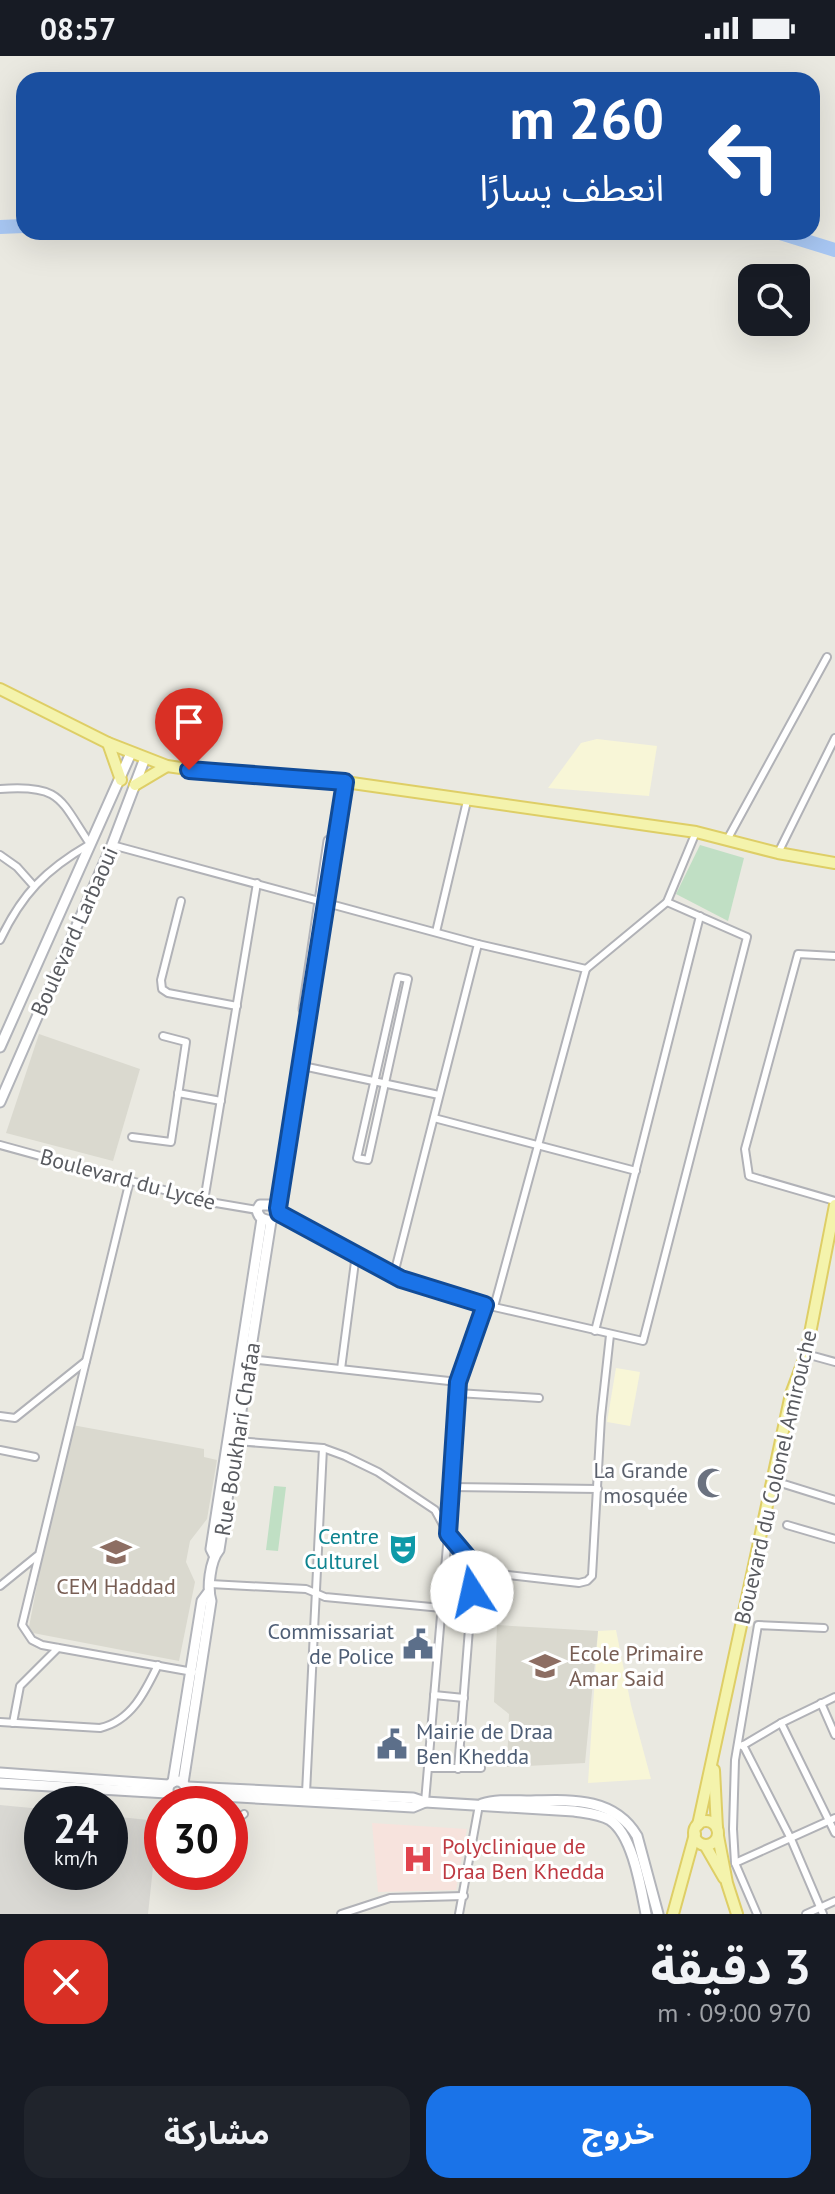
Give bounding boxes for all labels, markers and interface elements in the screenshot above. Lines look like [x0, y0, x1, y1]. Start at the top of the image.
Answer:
text: 08:57 [40, 9, 116, 48]
text: 260 m [509, 82, 664, 154]
icon: left [692, 104, 796, 208]
text: انعطف يسارًا [480, 164, 664, 211]
map controls [738, 264, 810, 336]
button: search [738, 264, 810, 336]
pin [155, 688, 223, 770]
icon: arrive [167, 700, 211, 744]
street label: Boulevard Larbaoui [24, 842, 124, 1020]
street label: Boulevard du Lycée [37, 1142, 219, 1216]
street label: Bouevard du Colonel Amirouche [728, 1327, 822, 1627]
street label: Rue Boukhari Chafaa [208, 1340, 266, 1538]
place label: La Grande mosquée [593, 1456, 688, 1509]
mosque icon: La Grande mosquée [695, 1466, 729, 1500]
place label: Centre Culturel [304, 1522, 380, 1575]
theatre icon: Centre Culturel [386, 1532, 420, 1566]
school or university icon: CEM Haddad [99, 1535, 133, 1569]
position arrow [430, 1550, 514, 1634]
place label: CEM Haddad [56, 1572, 176, 1600]
place label: Commissariat de Police [268, 1617, 395, 1670]
public building icon: Commissariat de Police [401, 1627, 435, 1661]
place label: Ecole Primaire Amar Said [569, 1639, 704, 1692]
school or university icon: Ecole Primaire Amar Said [528, 1649, 562, 1683]
place label: Mairie de Draa Ben Khedda [416, 1717, 553, 1770]
public building icon: Mairie de Draa Ben Khedda [375, 1727, 409, 1761]
speed limit sign: 30 [144, 1786, 248, 1890]
text: 24 [53, 1802, 99, 1854]
place label: Polyclinique de Draa Ben Khedda [442, 1832, 605, 1885]
hospital icon: Polyclinique de Draa Ben Khedda [401, 1842, 435, 1876]
text: km/h [54, 1845, 98, 1871]
text: 3 دقيقة [651, 1935, 811, 1997]
button: close [24, 1940, 108, 2024]
text: 970 m · 09:00 [657, 1996, 811, 2029]
button: مشاركة [24, 2086, 410, 2178]
button: خروج [426, 2086, 811, 2178]

